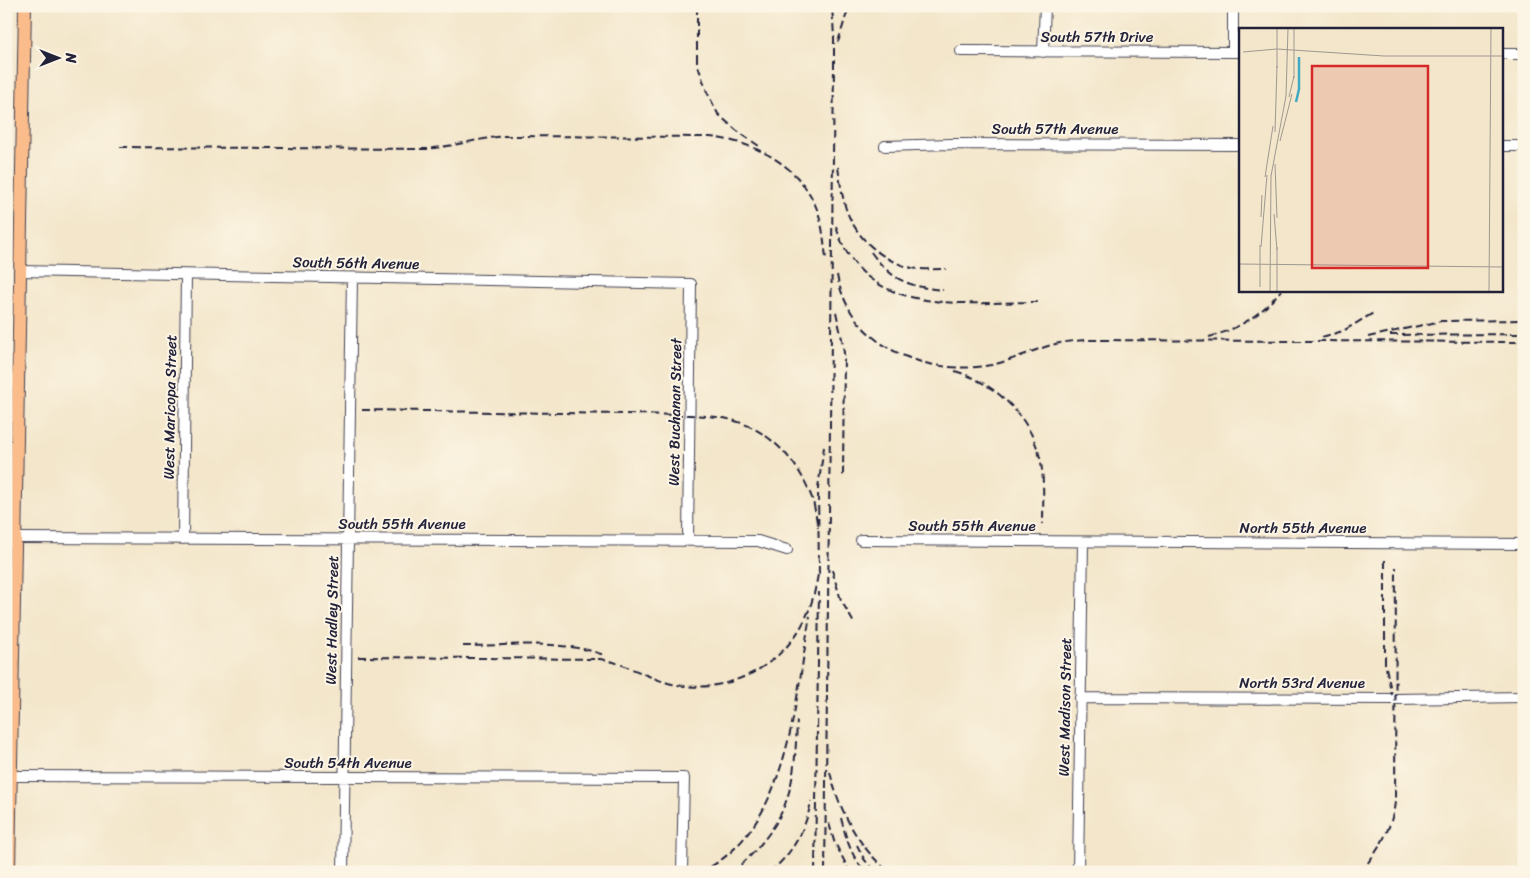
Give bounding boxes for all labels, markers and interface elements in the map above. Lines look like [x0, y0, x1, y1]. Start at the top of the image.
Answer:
street label: South 57th Drive [1041, 24, 1154, 50]
inset map [1239, 28, 1502, 291]
north arrow [32, 32, 82, 82]
text: N [58, 52, 83, 63]
street label: South 57th Avenue [992, 116, 1118, 142]
street label: South 56th Avenue [292, 249, 420, 277]
street label: West Maricopa Street [156, 334, 184, 480]
street label: West Buchanan Street [661, 337, 689, 486]
street label: South 55th Avenue [338, 511, 466, 537]
street label: South 55th Avenue [908, 513, 1036, 539]
street label: North 55th Avenue [1239, 515, 1367, 541]
street label: West Hadley Street [318, 555, 346, 685]
street label: West Madison Street [1051, 637, 1079, 777]
street label: North 53rd Avenue [1239, 670, 1365, 696]
street label: South 54th Avenue [284, 750, 412, 776]

